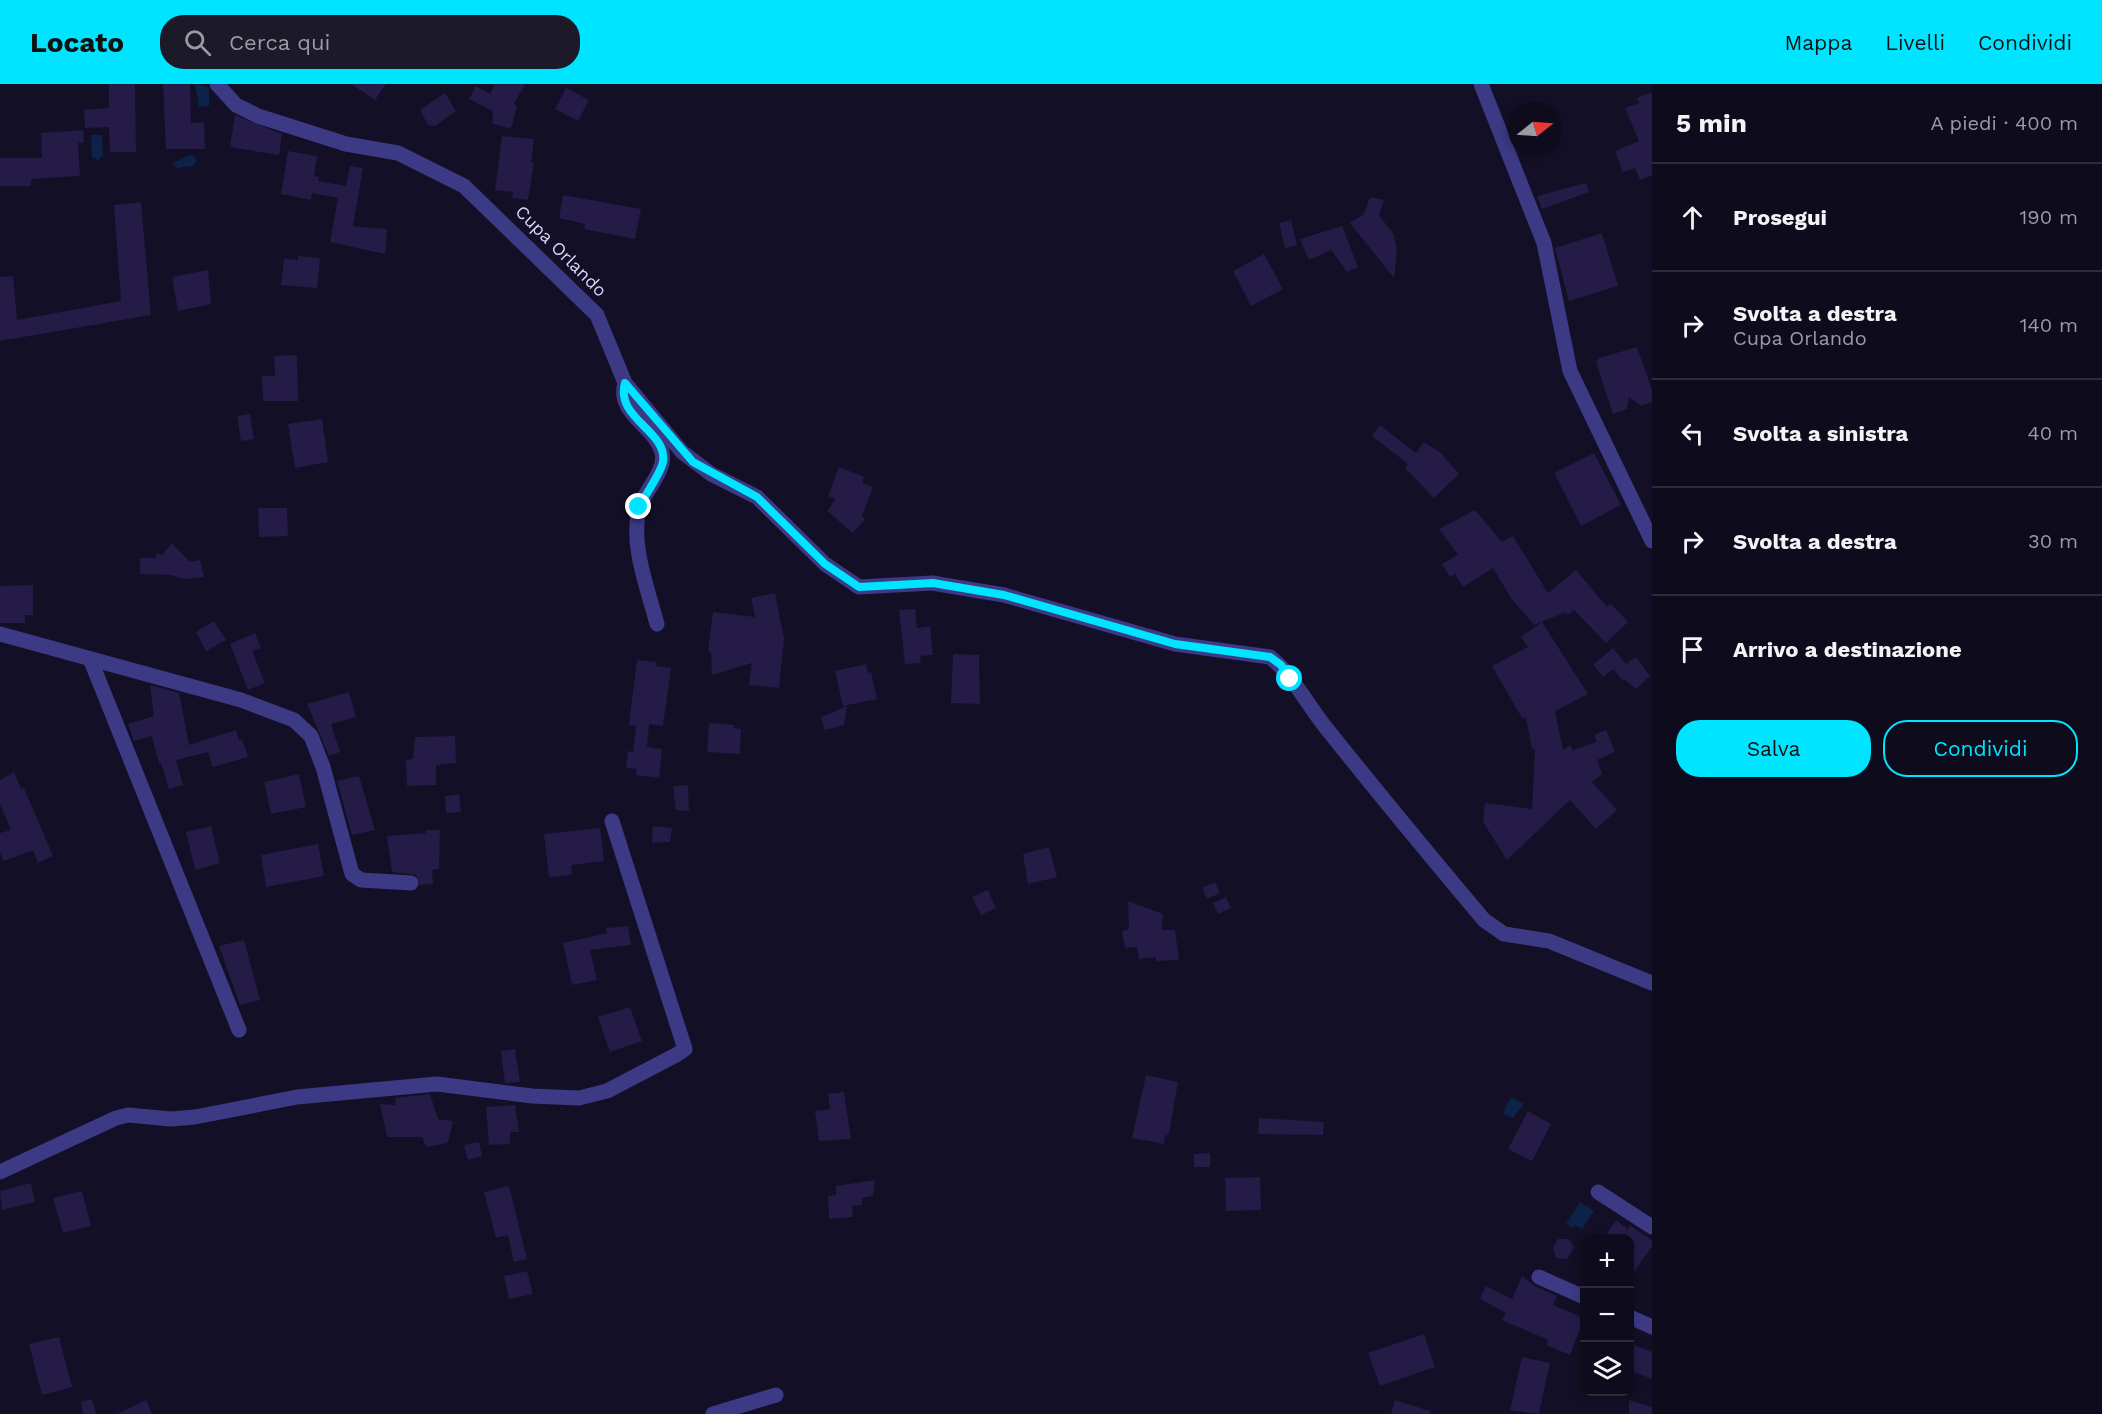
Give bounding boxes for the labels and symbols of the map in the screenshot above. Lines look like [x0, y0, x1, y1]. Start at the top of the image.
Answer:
north arrow [1508, 102, 1562, 156]
street label: Cupa Orlando [511, 201, 611, 301]
route end [625, 493, 651, 519]
route start [1276, 665, 1302, 691]

